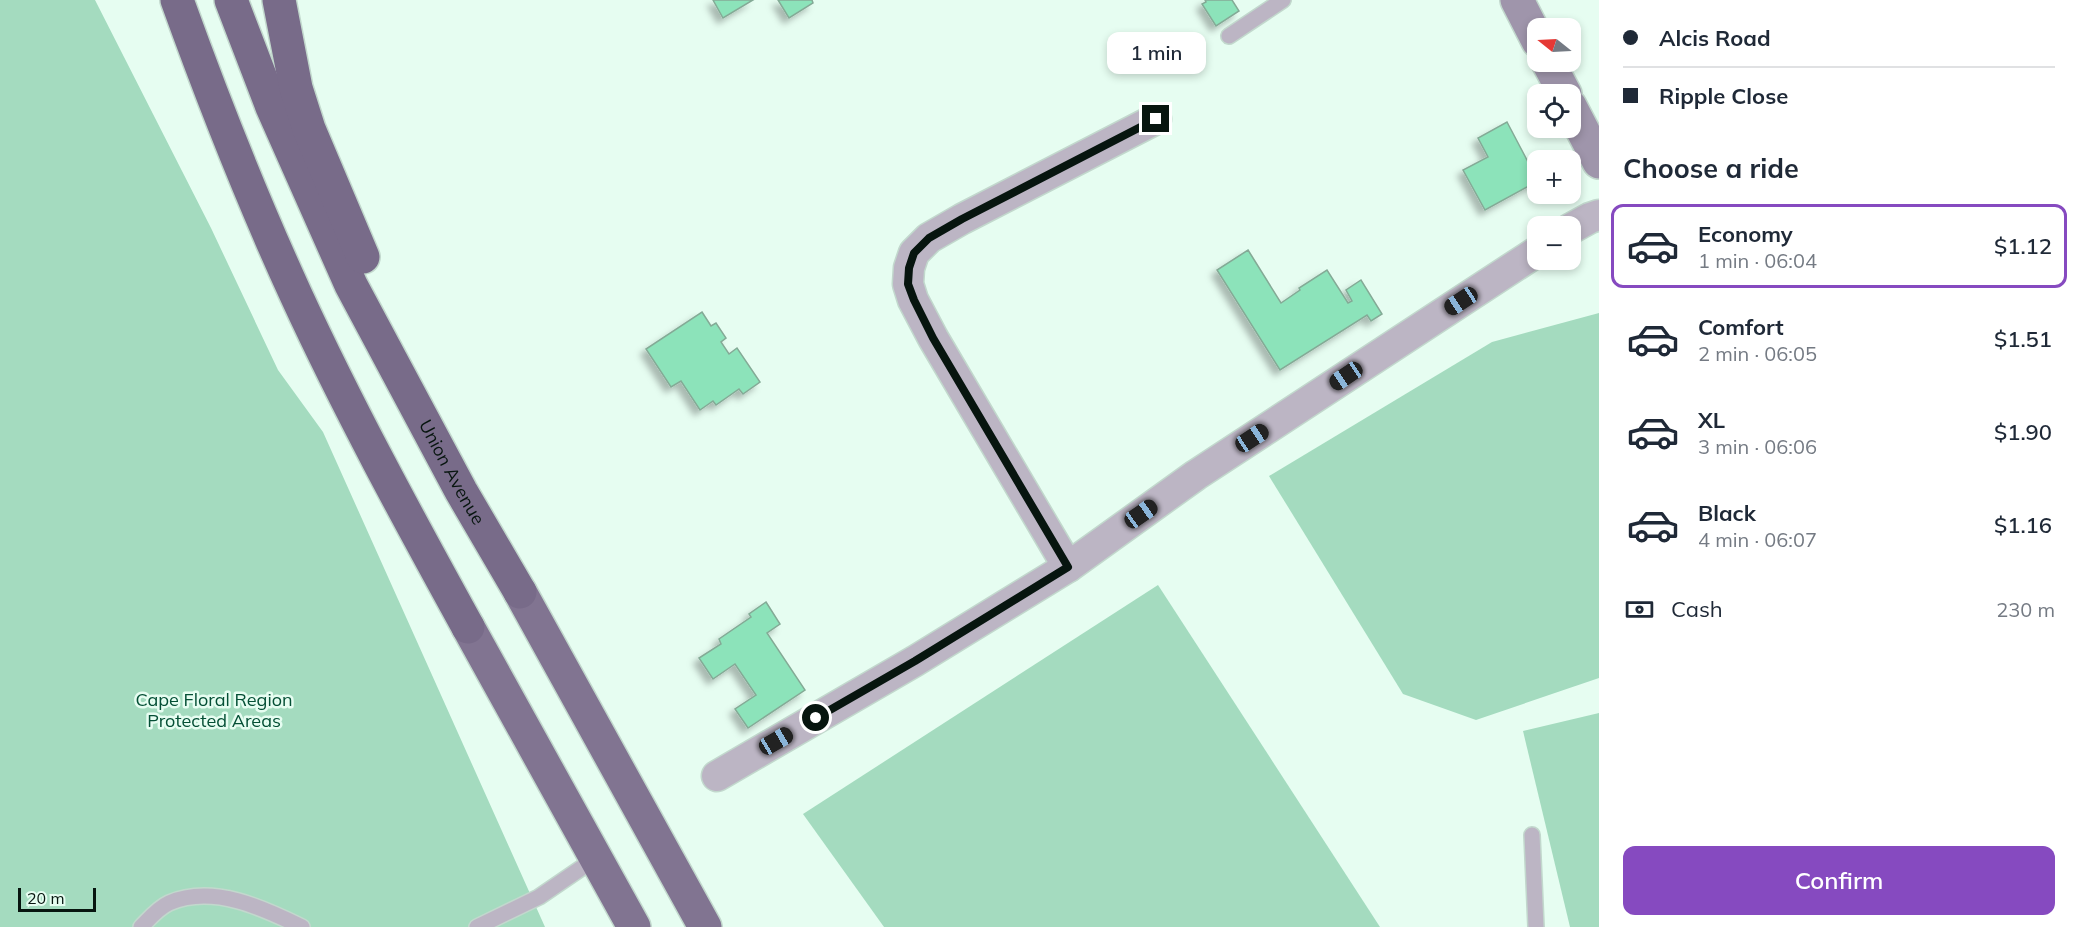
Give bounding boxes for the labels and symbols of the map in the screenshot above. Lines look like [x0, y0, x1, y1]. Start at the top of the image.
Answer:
north arrow [1527, 18, 1581, 72]
callout: 1 min [1106, 32, 1206, 74]
route end [1142, 105, 1169, 132]
car [1441, 284, 1481, 318]
car [1326, 358, 1366, 394]
street label: Union Avenue [414, 416, 490, 529]
car [1232, 421, 1272, 455]
car [1121, 496, 1161, 532]
park label: Cape Floral Region Protected Areas [135, 688, 293, 732]
route start [802, 704, 829, 731]
car [756, 724, 796, 758]
scale bar [18, 885, 96, 912]

